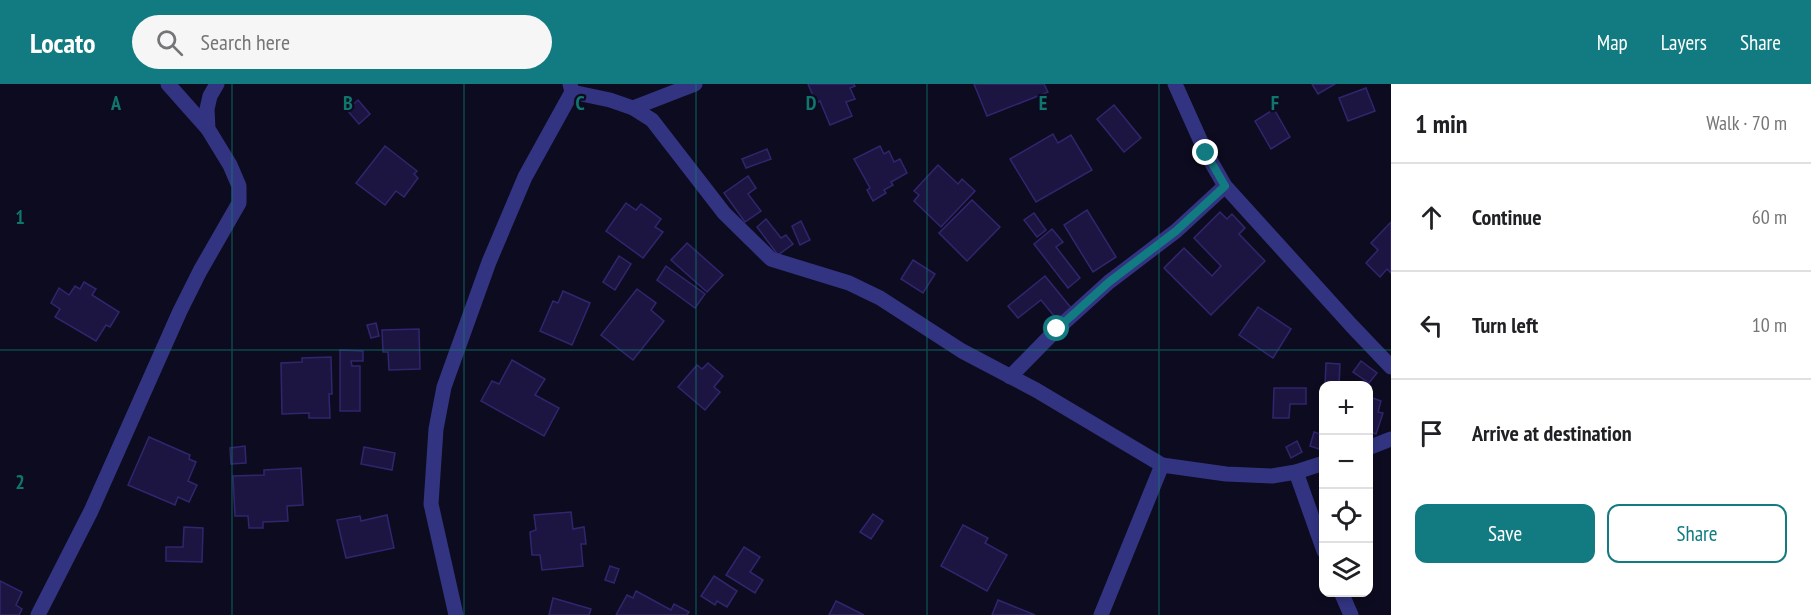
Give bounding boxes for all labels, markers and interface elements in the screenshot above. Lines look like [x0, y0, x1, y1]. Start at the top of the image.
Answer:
search box [132, 15, 552, 69]
text: Locato [30, 24, 96, 61]
icon: search [153, 26, 186, 59]
text: Search here [201, 28, 290, 56]
text: Map [1597, 29, 1628, 56]
text: Layers [1661, 29, 1707, 56]
text: Share [1740, 29, 1781, 56]
text: A [110, 90, 122, 116]
text: B [343, 90, 353, 116]
text: C [575, 90, 585, 116]
text: D [806, 90, 817, 116]
text: E [1039, 90, 1047, 116]
text: F [1271, 90, 1279, 116]
text: 1 min [1415, 107, 1468, 140]
text: Walk · 70 m [1706, 110, 1787, 136]
route end [1192, 139, 1218, 165]
icon: ahead [1415, 201, 1448, 234]
text: Continue [1472, 203, 1542, 231]
text: 1 [15, 204, 25, 230]
text: 60 m [1752, 204, 1787, 230]
icon: left [1415, 309, 1448, 342]
text: Turn left [1472, 311, 1538, 339]
text: 10 m [1752, 312, 1787, 338]
route start [1043, 315, 1069, 341]
map controls [1319, 381, 1373, 597]
button: + [1319, 381, 1373, 435]
icon: arrive [1415, 417, 1448, 450]
text: Arrive at destination [1472, 419, 1632, 447]
button: − [1319, 435, 1373, 489]
text: 2 [15, 469, 25, 495]
button: locate [1319, 489, 1373, 543]
button: Save [1415, 504, 1595, 563]
button: Share [1607, 504, 1787, 563]
button: layers [1319, 543, 1373, 597]

